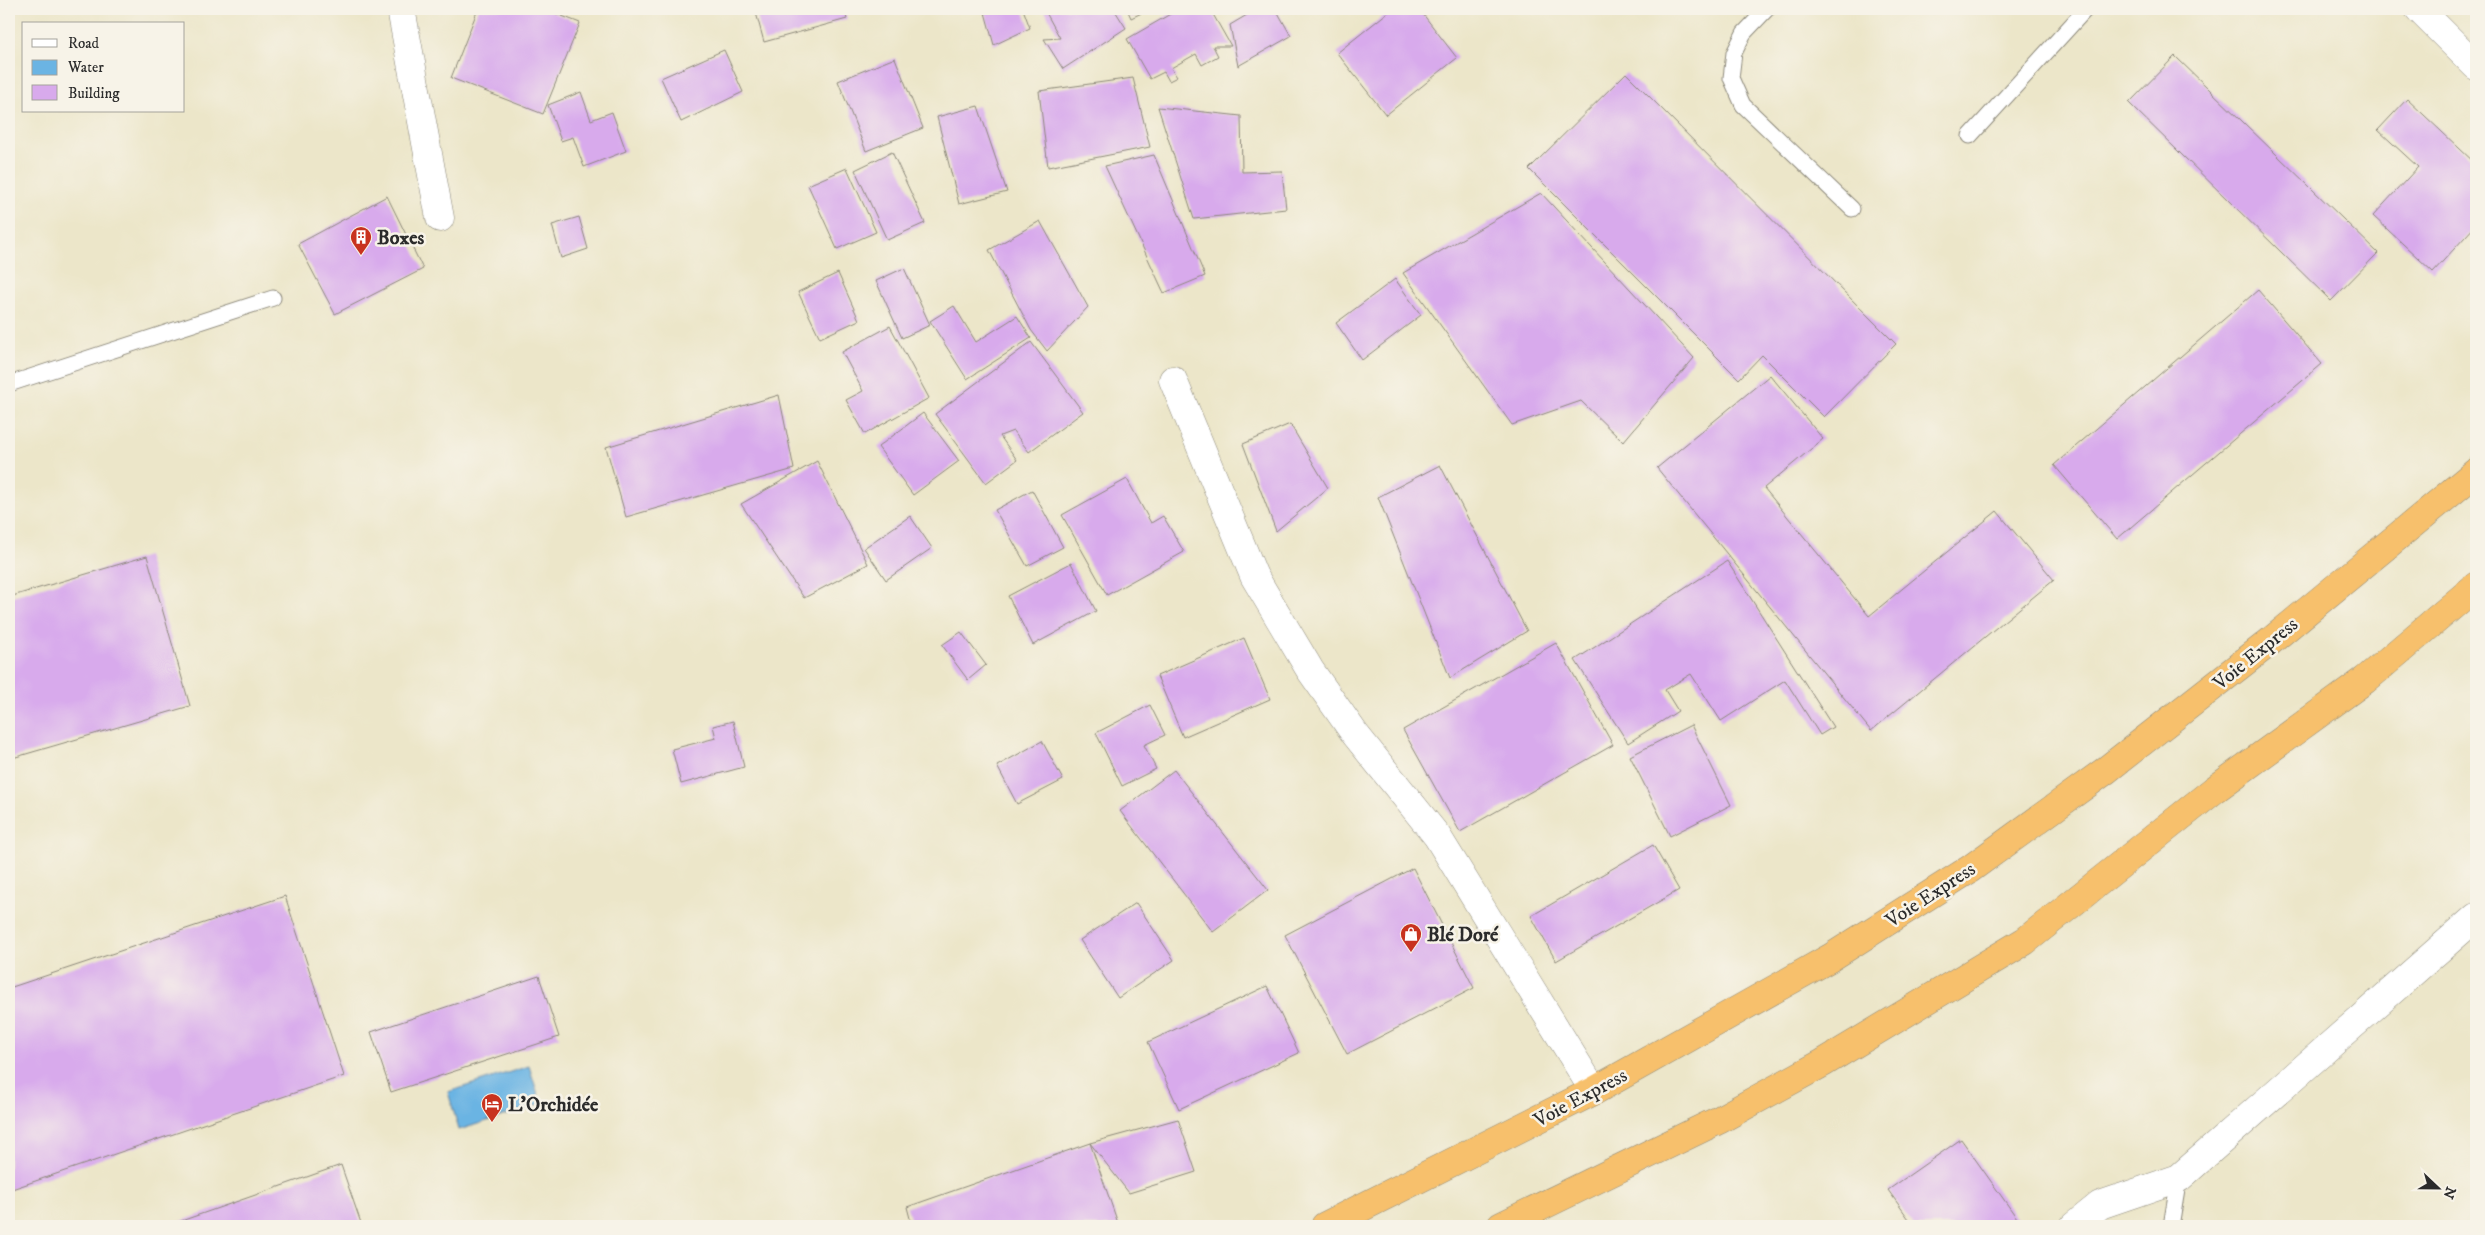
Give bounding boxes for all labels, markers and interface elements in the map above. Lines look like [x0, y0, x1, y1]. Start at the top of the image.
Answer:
legend [22, 22, 185, 112]
text: Road [68, 34, 100, 53]
text: Water [67, 58, 104, 77]
text: Building [68, 84, 120, 103]
building icon: Boxes [349, 225, 373, 256]
place label: Boxes [377, 226, 424, 251]
street label: Voie Express [2208, 612, 2304, 697]
street label: Voie Express [1880, 857, 1981, 934]
shop icon: Blé Doré [1399, 922, 1423, 953]
place label: Blé Doré [1427, 923, 1499, 948]
street label: Voie Express [1529, 1063, 1632, 1134]
hotel icon: L'Orchidée [480, 1092, 504, 1123]
place label: L'Orchidée [508, 1093, 599, 1118]
north arrow [2412, 1162, 2462, 1212]
text: N [2438, 1184, 2460, 1202]

